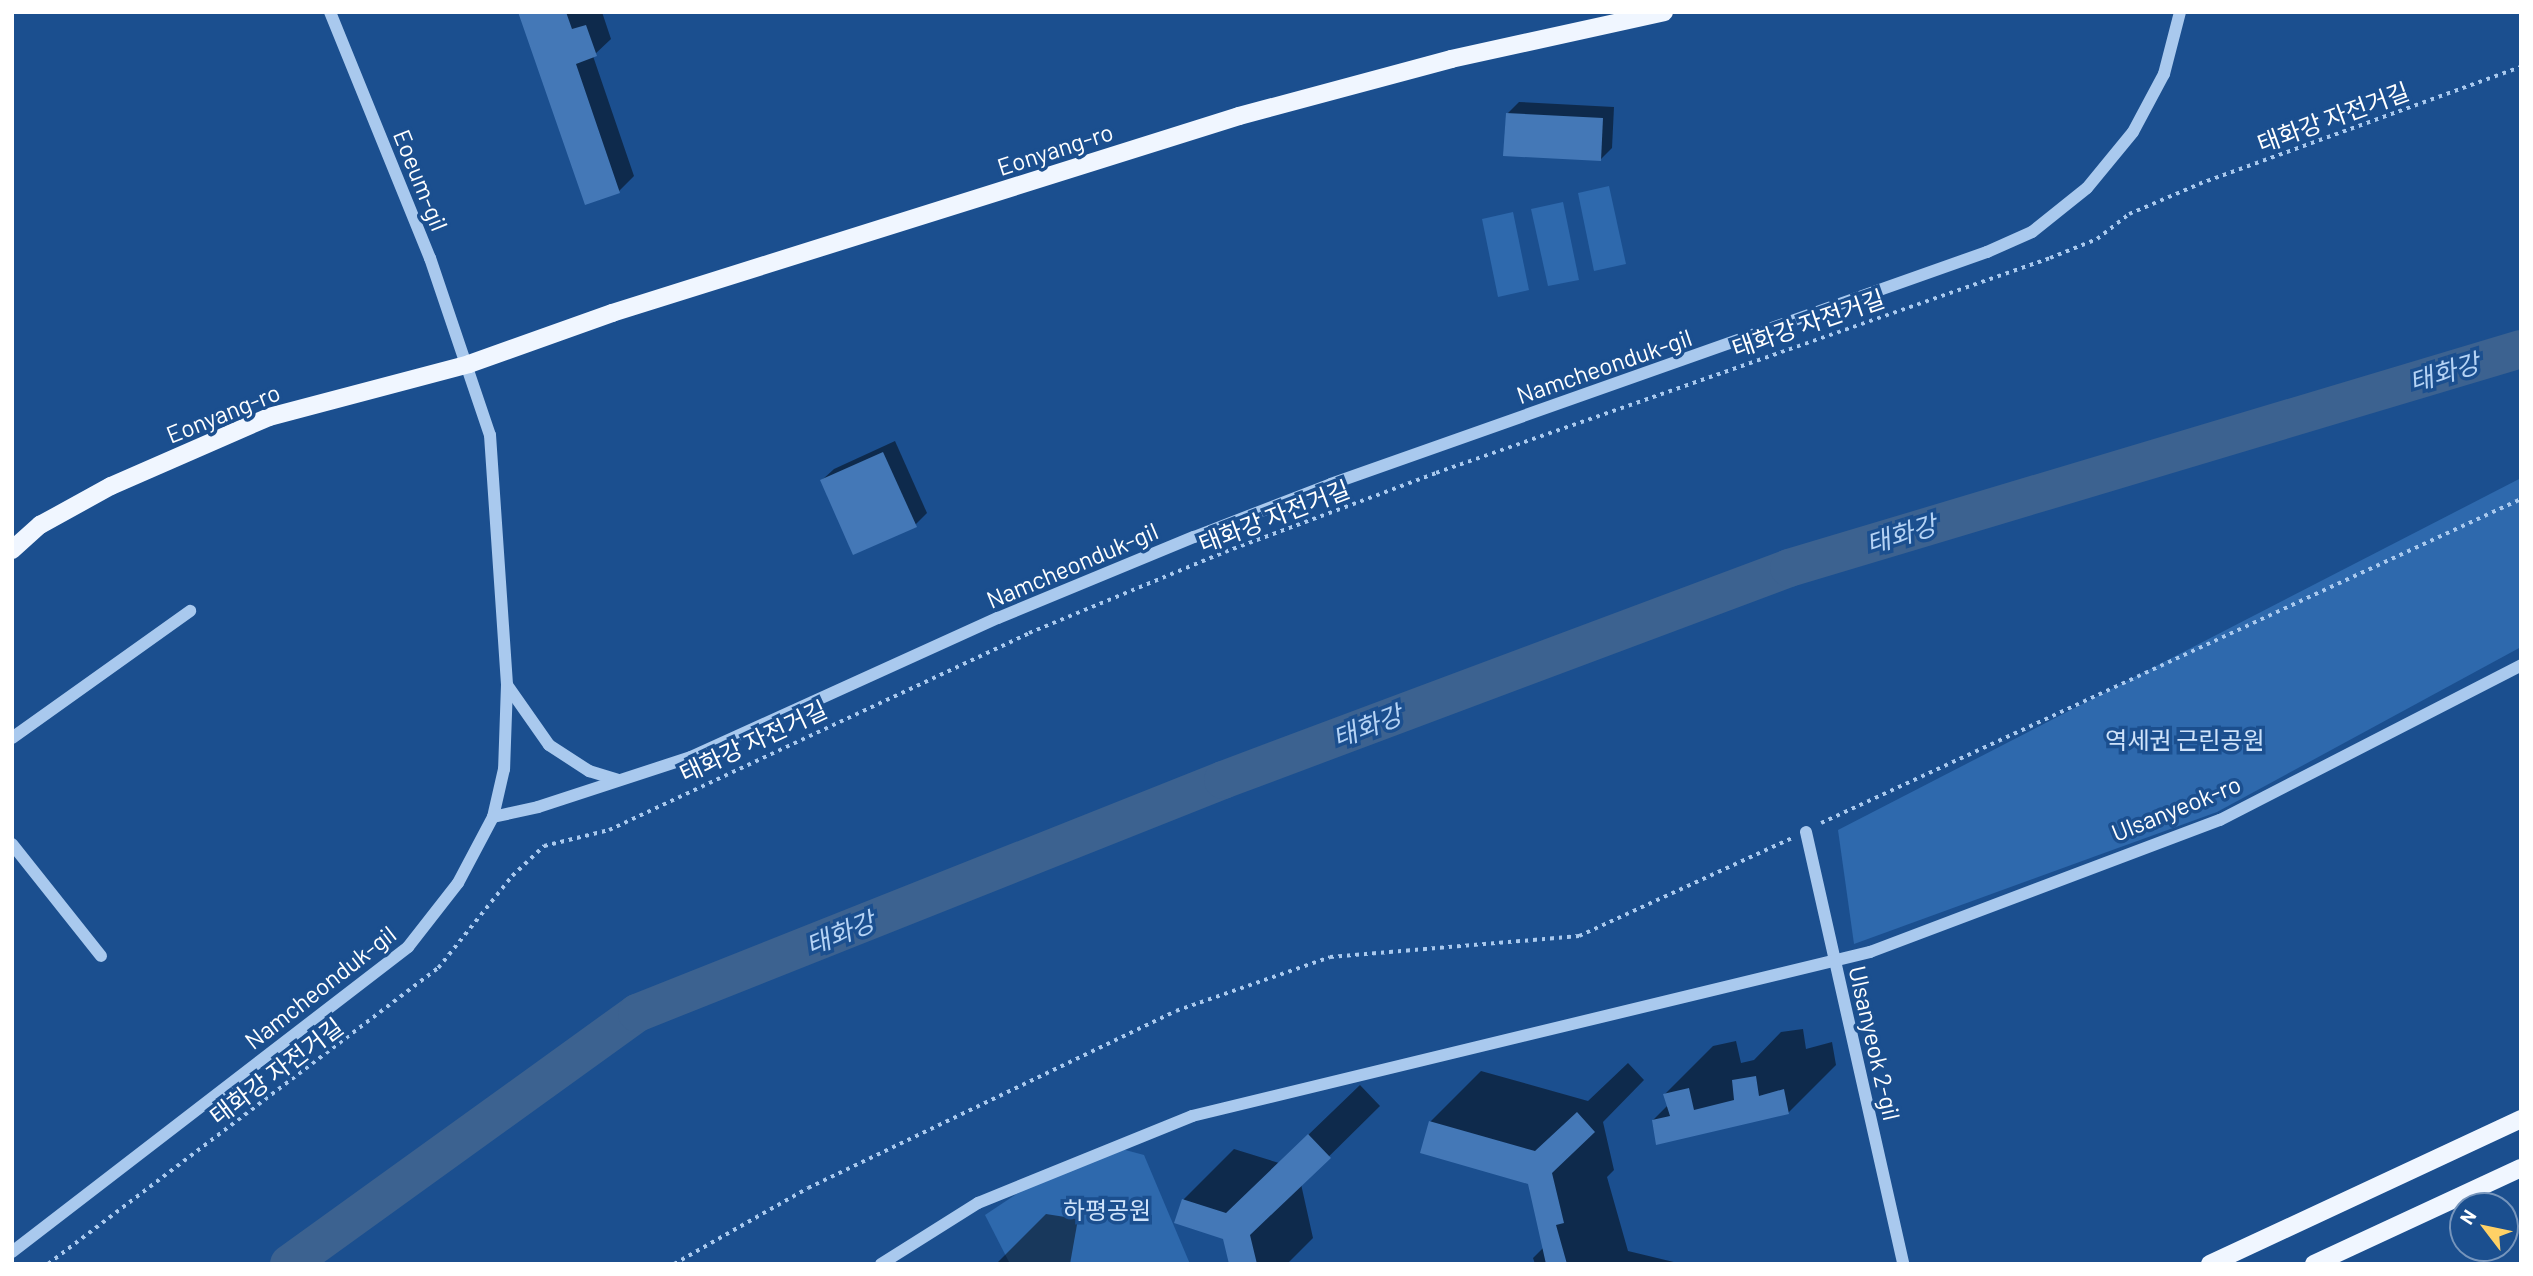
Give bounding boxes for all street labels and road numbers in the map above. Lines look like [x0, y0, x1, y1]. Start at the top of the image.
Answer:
street label: 태화강 자전거길 [2253, 76, 2413, 158]
street label: Eonyang-ro [993, 117, 1117, 181]
street label: Eoeum-gil [388, 125, 454, 235]
street label: 태화강 자전거길 [1728, 283, 1888, 363]
street label: Namcheonduk-gil [1513, 323, 1695, 409]
street label: Eonyang-ro [162, 377, 284, 449]
street label: 태화강 자전거길 [1194, 474, 1354, 558]
street label: Namcheonduk-gil [982, 516, 1162, 614]
street label: 태화강 자전거길 [675, 694, 831, 788]
street label: Ulsanyeok-ro [2107, 769, 2245, 847]
street label: Namcheonduk-gil [239, 919, 401, 1055]
street label: Ulsanyeok 2-gil [1843, 963, 1907, 1123]
street label: 태화강 자전거길 [204, 1012, 348, 1130]

